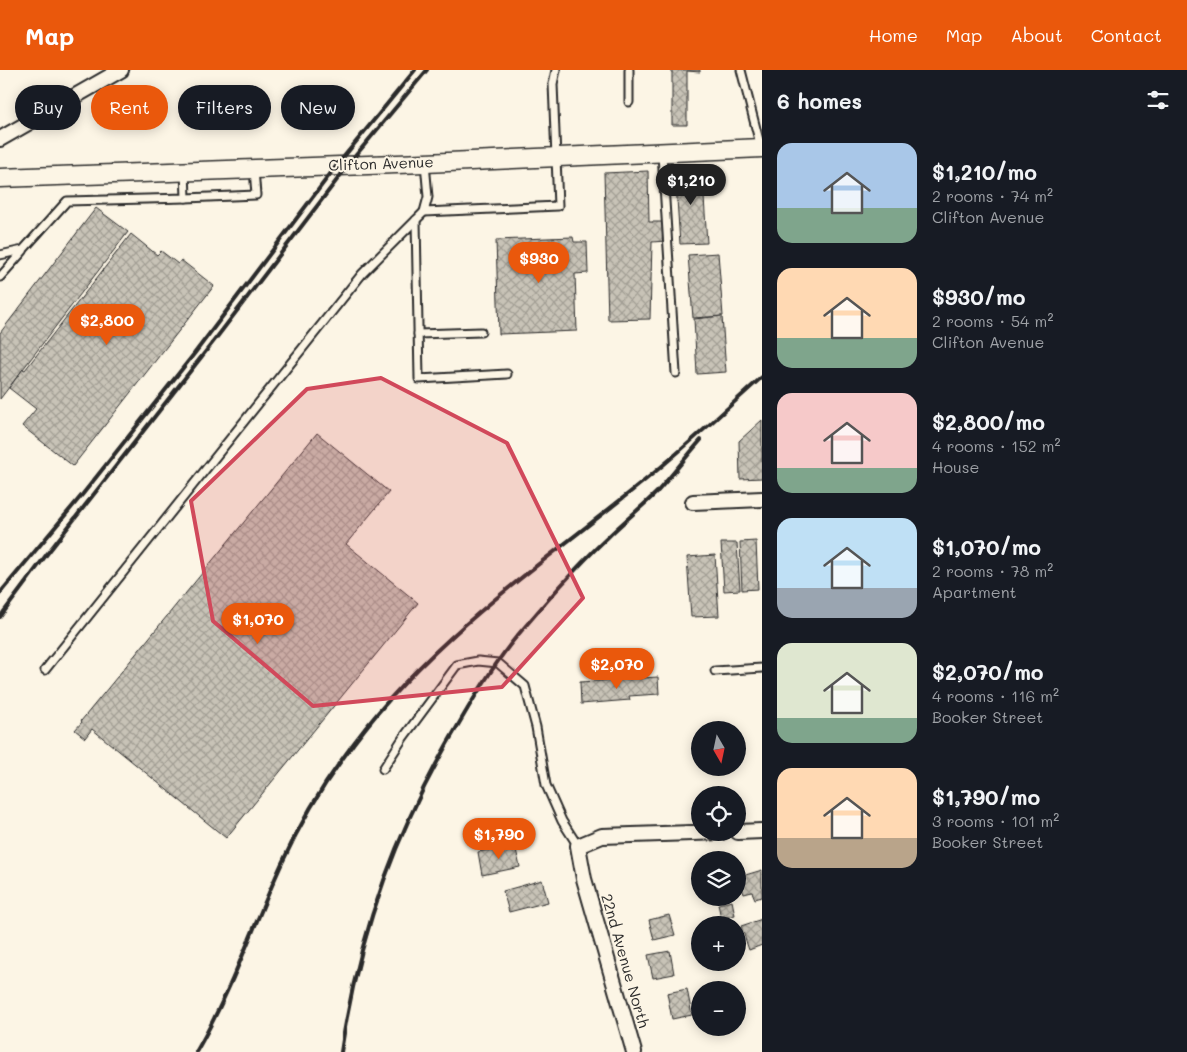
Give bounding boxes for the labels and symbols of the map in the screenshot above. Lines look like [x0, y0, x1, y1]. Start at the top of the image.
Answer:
street label: Clifton Avenue [328, 151, 434, 175]
pin: $1,210 [650, 164, 732, 206]
pin: $930 [509, 242, 569, 284]
pin: $2,800 [66, 304, 148, 346]
pin: $1,070 [217, 602, 299, 645]
pin: $2,070 [576, 648, 658, 690]
north arrow [691, 721, 746, 776]
pin: $1,790 [458, 818, 540, 860]
street label: 22nd Avenue North [597, 891, 655, 1030]

